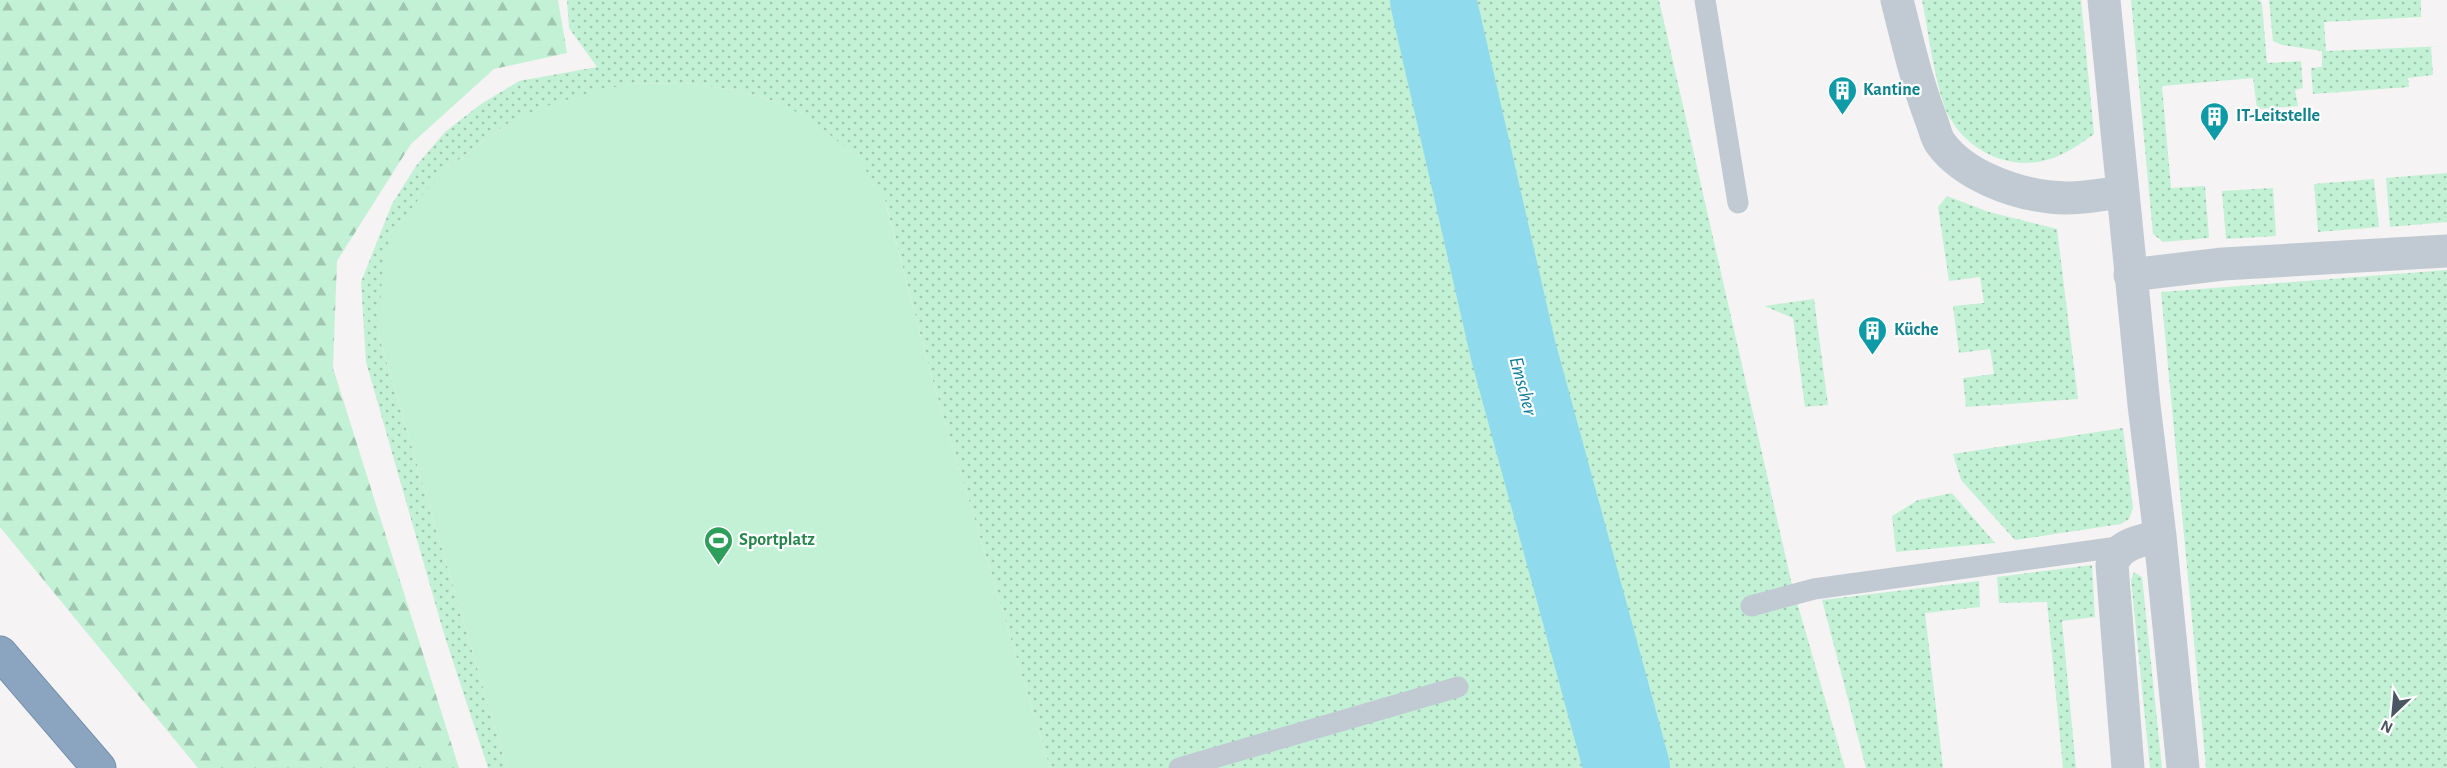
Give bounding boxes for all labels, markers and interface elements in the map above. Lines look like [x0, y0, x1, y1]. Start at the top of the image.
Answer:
building icon: Kantine [1826, 74, 1858, 116]
place label: Kantine [1863, 81, 1920, 99]
building icon: IT-Leitstelle [2199, 100, 2231, 142]
place label: IT-Leitstelle [2236, 107, 2320, 125]
building icon: Küche [1857, 314, 1889, 356]
place label: Küche [1894, 321, 1939, 339]
water label: Emscher [1506, 354, 1541, 418]
sports icon: Sportplatz [702, 524, 734, 566]
place label: Sportplatz [739, 531, 815, 549]
north arrow [2363, 684, 2423, 744]
text: N [2378, 717, 2395, 736]

